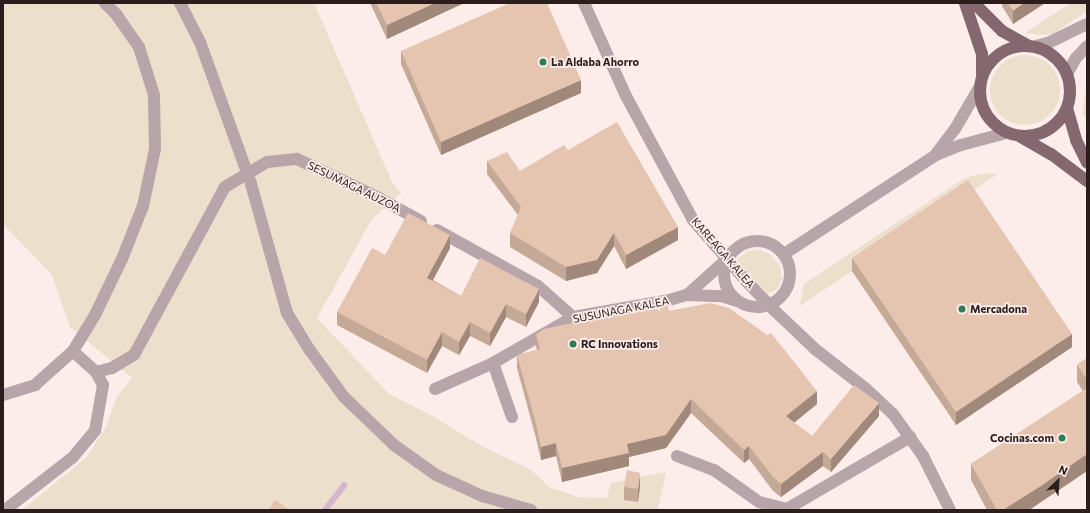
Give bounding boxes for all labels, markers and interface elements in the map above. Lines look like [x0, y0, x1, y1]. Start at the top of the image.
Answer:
place label: La Aldaba Ahorro [551, 55, 639, 69]
marker: La Aldaba Ahorro [538, 57, 548, 67]
street label: SESUMAGA AUZOA [305, 159, 403, 215]
street label: KAREAGA KALEA [689, 215, 757, 291]
street label: SUSUNAGA KALEA [572, 294, 670, 326]
place label: Mercadona [970, 302, 1027, 316]
marker: Mercadona [957, 304, 967, 314]
place label: RC Innovations [581, 337, 658, 351]
marker: RC Innovations [568, 339, 578, 349]
place label: Cocinas.com [990, 431, 1054, 445]
marker: Cocinas.com [1057, 433, 1067, 443]
north arrow [1038, 461, 1078, 501]
text: N [1057, 462, 1070, 477]

